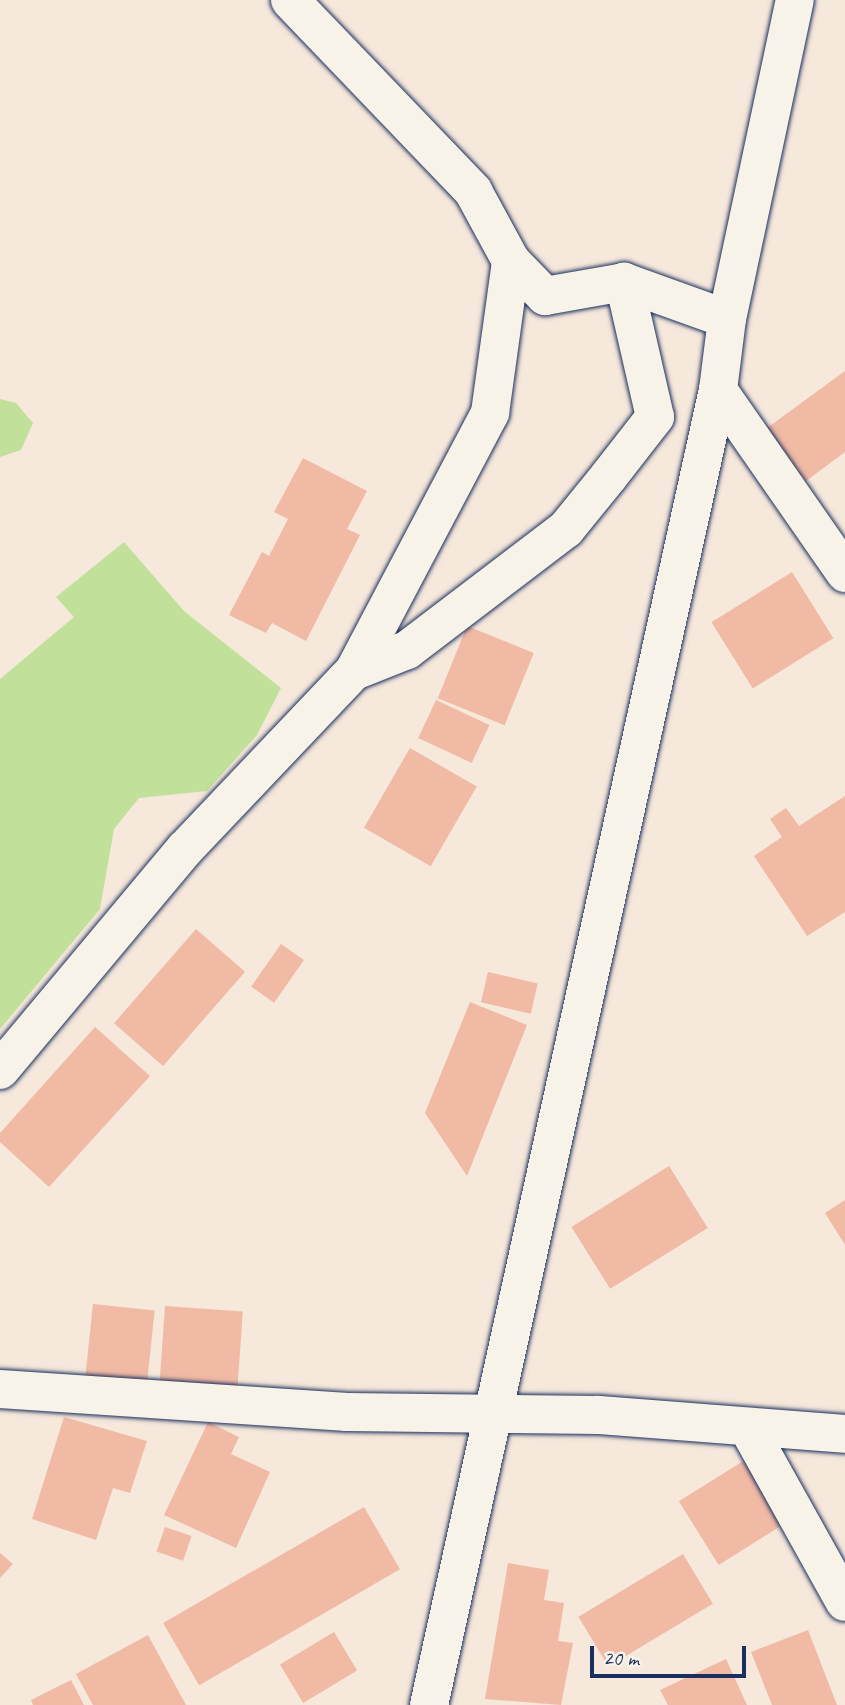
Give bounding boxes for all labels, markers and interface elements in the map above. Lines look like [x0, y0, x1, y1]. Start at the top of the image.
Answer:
scale bar [593, 1632, 749, 1676]
text: 20 m [603, 1645, 639, 1671]

